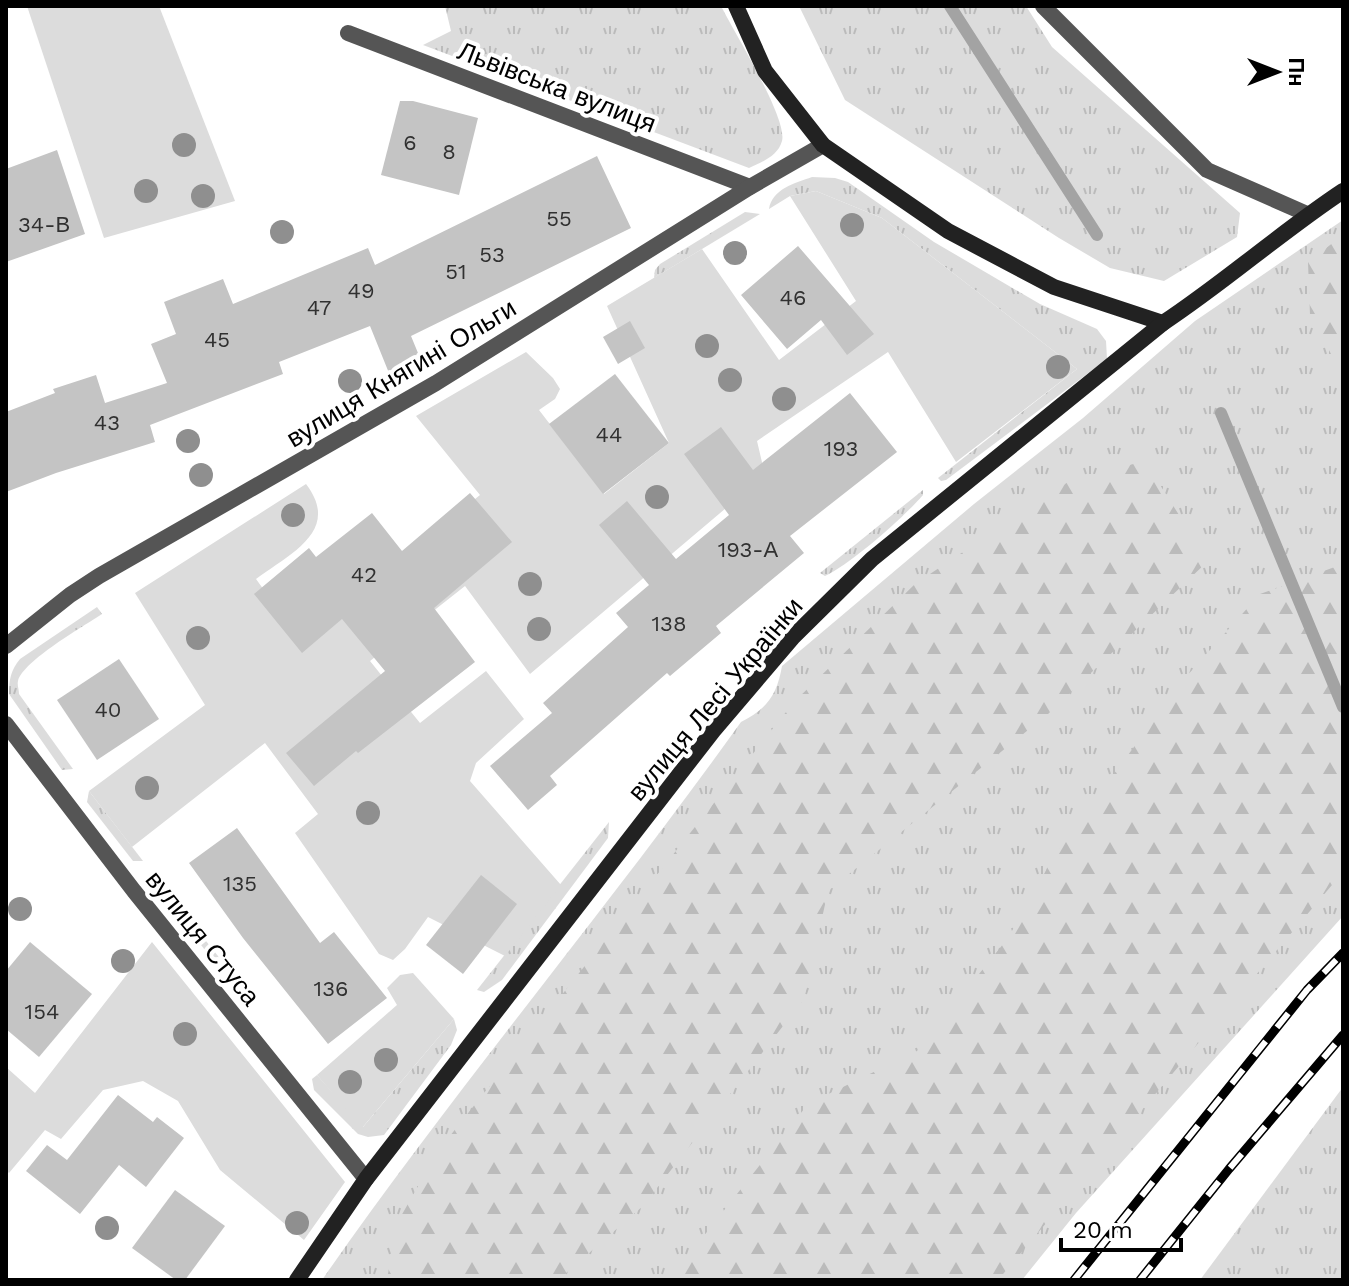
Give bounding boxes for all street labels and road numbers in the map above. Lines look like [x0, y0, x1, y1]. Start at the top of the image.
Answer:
street label: Львівська вулиця [454, 35, 660, 139]
street label: вулиця Княгині Ольги [281, 293, 521, 453]
street label: вулиця Лесі Українки [621, 591, 809, 807]
street label: вулиця Стуса [140, 865, 267, 1012]

